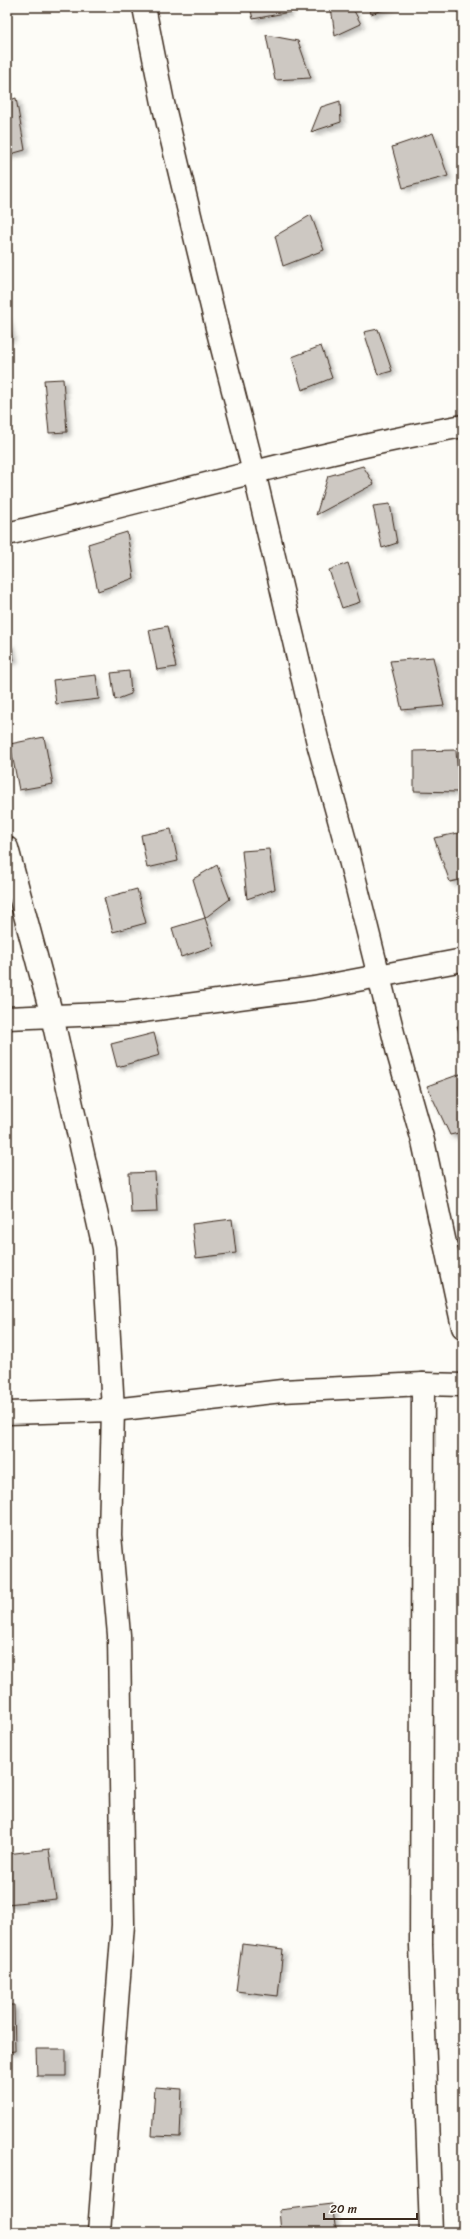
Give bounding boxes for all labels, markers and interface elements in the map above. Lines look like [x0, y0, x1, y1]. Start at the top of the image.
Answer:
scale bar [324, 2195, 417, 2221]
text: 20 m [330, 2198, 357, 2220]

